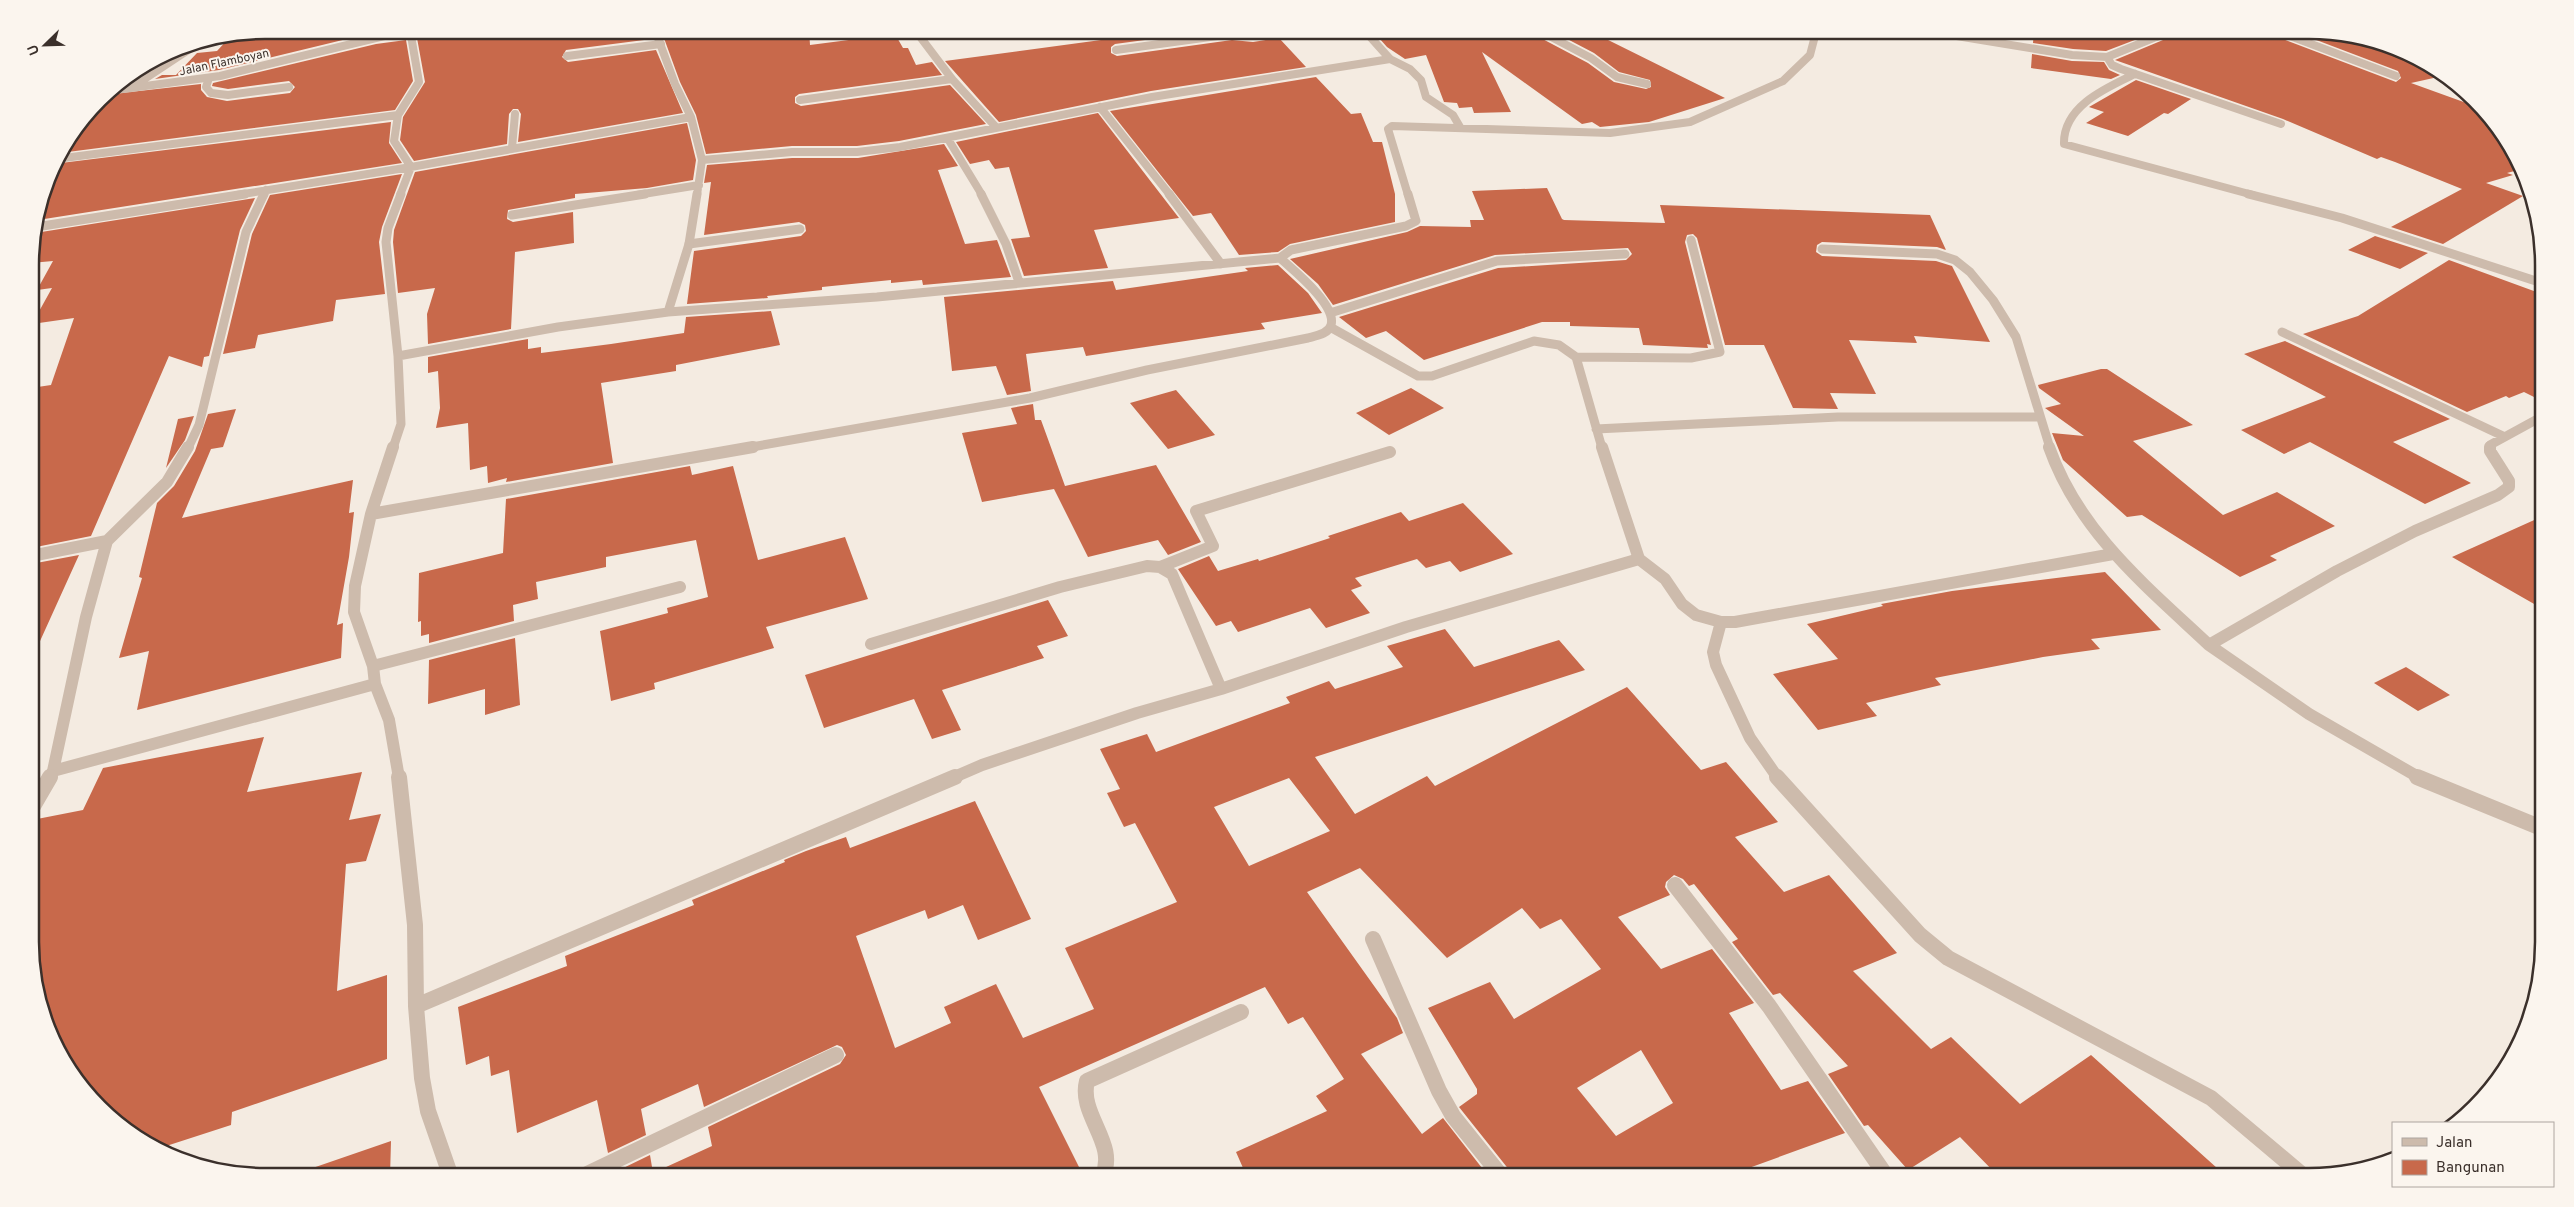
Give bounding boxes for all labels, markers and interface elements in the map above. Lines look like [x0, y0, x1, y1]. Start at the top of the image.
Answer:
north arrow [20, 20, 70, 70]
text: U [25, 42, 44, 57]
street label: Jalan Flamboyan [178, 46, 271, 80]
legend [2392, 1122, 2554, 1187]
text: Jalan [2436, 1134, 2473, 1153]
text: Bangunan [2436, 1159, 2505, 1178]

